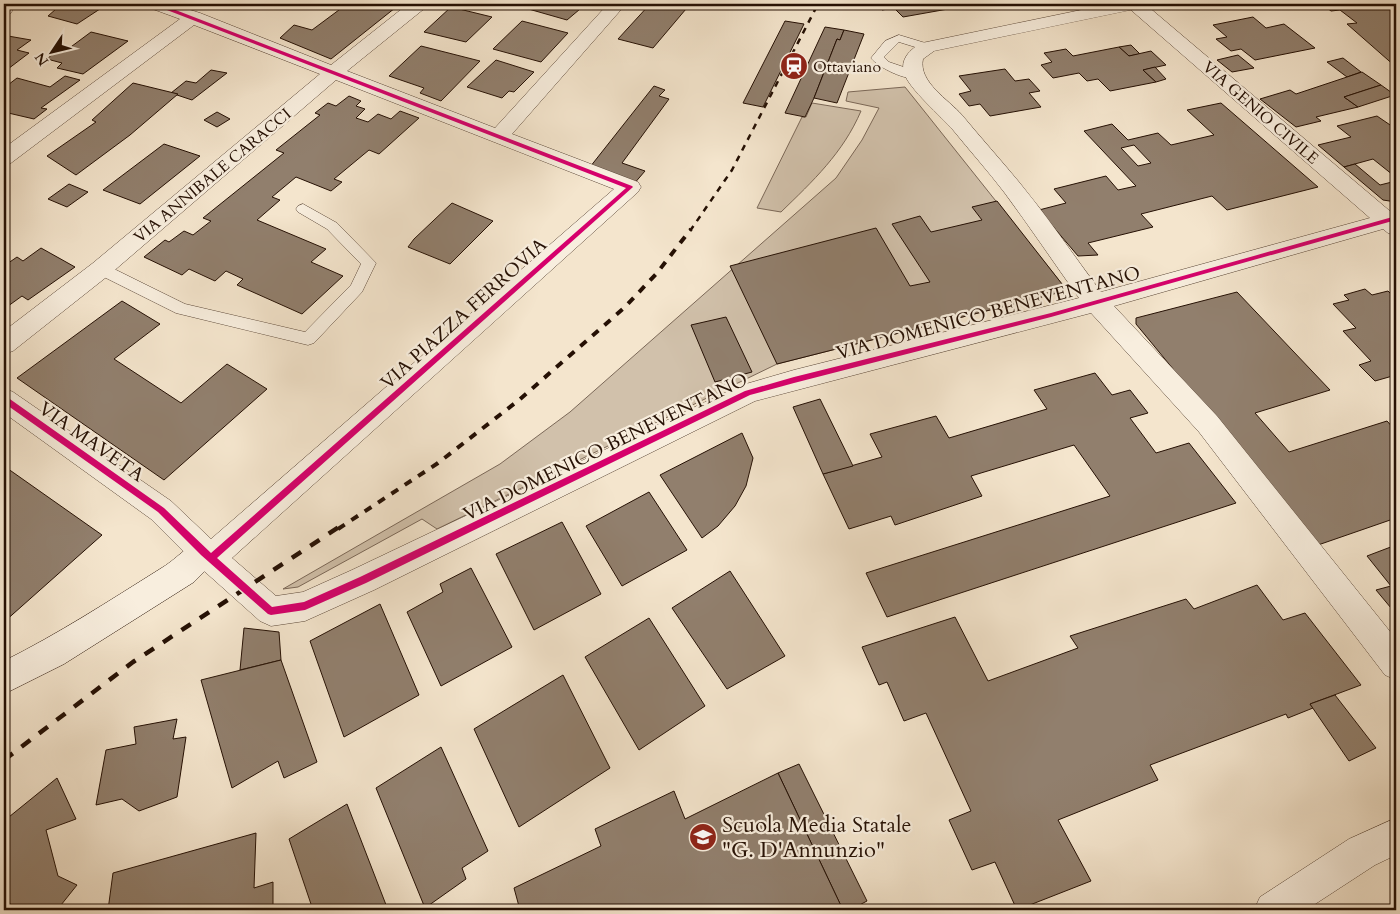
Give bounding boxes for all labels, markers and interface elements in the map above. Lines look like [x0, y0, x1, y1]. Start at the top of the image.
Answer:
north arrow [28, 28, 78, 78]
text: N [30, 49, 53, 70]
station icon: Ottaviano [779, 51, 809, 81]
place label: Ottaviano [813, 56, 881, 78]
street label: VIA GENIO CIVILE [1198, 56, 1323, 169]
street label: VIA ANNIBALE CARACCI [129, 103, 296, 248]
street label: VIA PIAZZA FERROVIA [375, 232, 553, 395]
street label: VIA DOMENICO BENEVENTANO [833, 260, 1143, 366]
street label: VIA DOMENICO BENEVENTANO [459, 366, 752, 527]
street label: VIA MAVETA [33, 396, 150, 488]
place label: Scuola Media Statale "G. D'Annunzio" [722, 810, 912, 865]
school or university icon: Scuola Media Statale "G. D'Annunzio" [688, 822, 718, 852]

